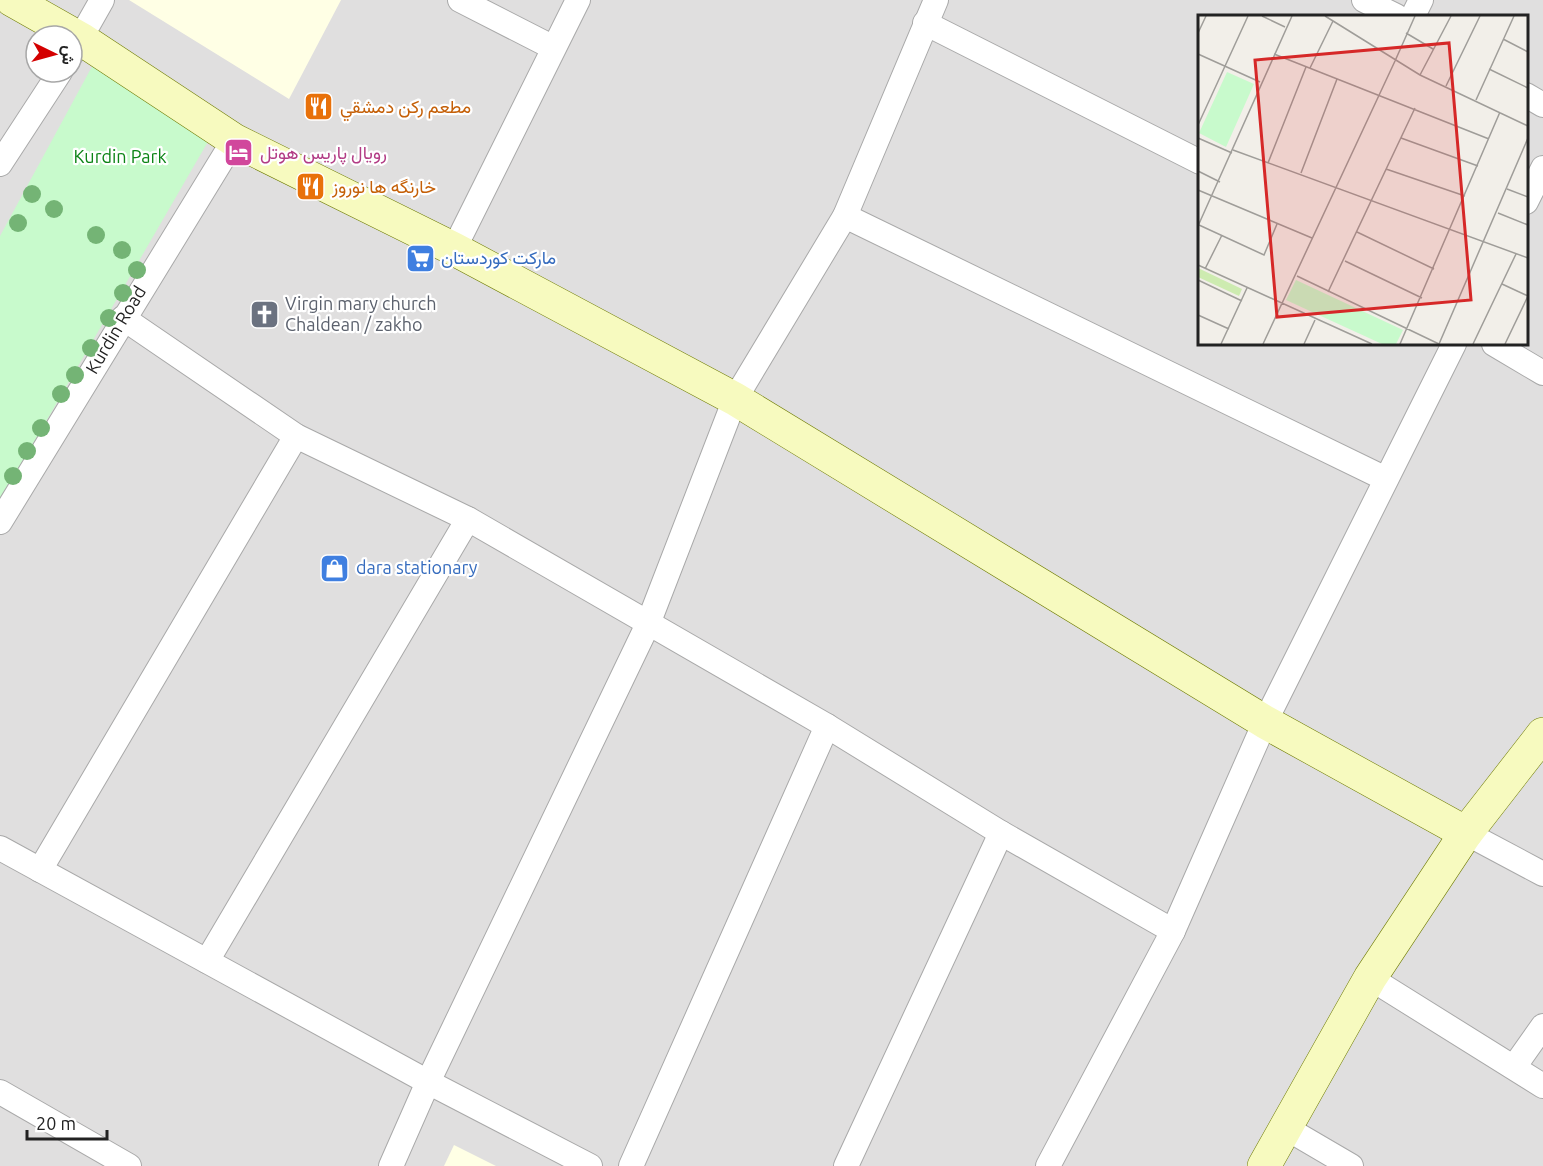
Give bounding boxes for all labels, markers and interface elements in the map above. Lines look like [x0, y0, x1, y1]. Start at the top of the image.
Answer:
inset map [1198, 15, 1528, 345]
north arrow [24, 24, 84, 84]
text: ش [58, 45, 79, 66]
restaurant icon: مطعم ركن دمشقي [303, 91, 335, 123]
place label: مطعم ركن دمشقي [340, 96, 471, 122]
hotel icon: رويال پاريس هوتل [223, 137, 255, 169]
place label: رويال پاريس هوتل [260, 142, 387, 165]
park label: Kurdin Park [73, 146, 167, 166]
restaurant icon: خارنگه ها نوروز [295, 171, 327, 203]
place label: خارنگه ها نوروز [331, 176, 436, 198]
supermarket icon: ماركت كوردستان [404, 242, 436, 274]
place label: ماركت كوردستان [441, 247, 556, 269]
street label: Kurdin Road [81, 282, 149, 377]
place label: Virgin mary church Chaldean / zakho [285, 293, 437, 334]
church icon: Virgin mary church Chaldean / zakho [248, 298, 280, 330]
shop icon: dara stationary [319, 552, 351, 584]
place label: dara stationary [356, 557, 478, 577]
scale bar [27, 1103, 106, 1141]
text: 20 m [36, 1113, 76, 1133]

